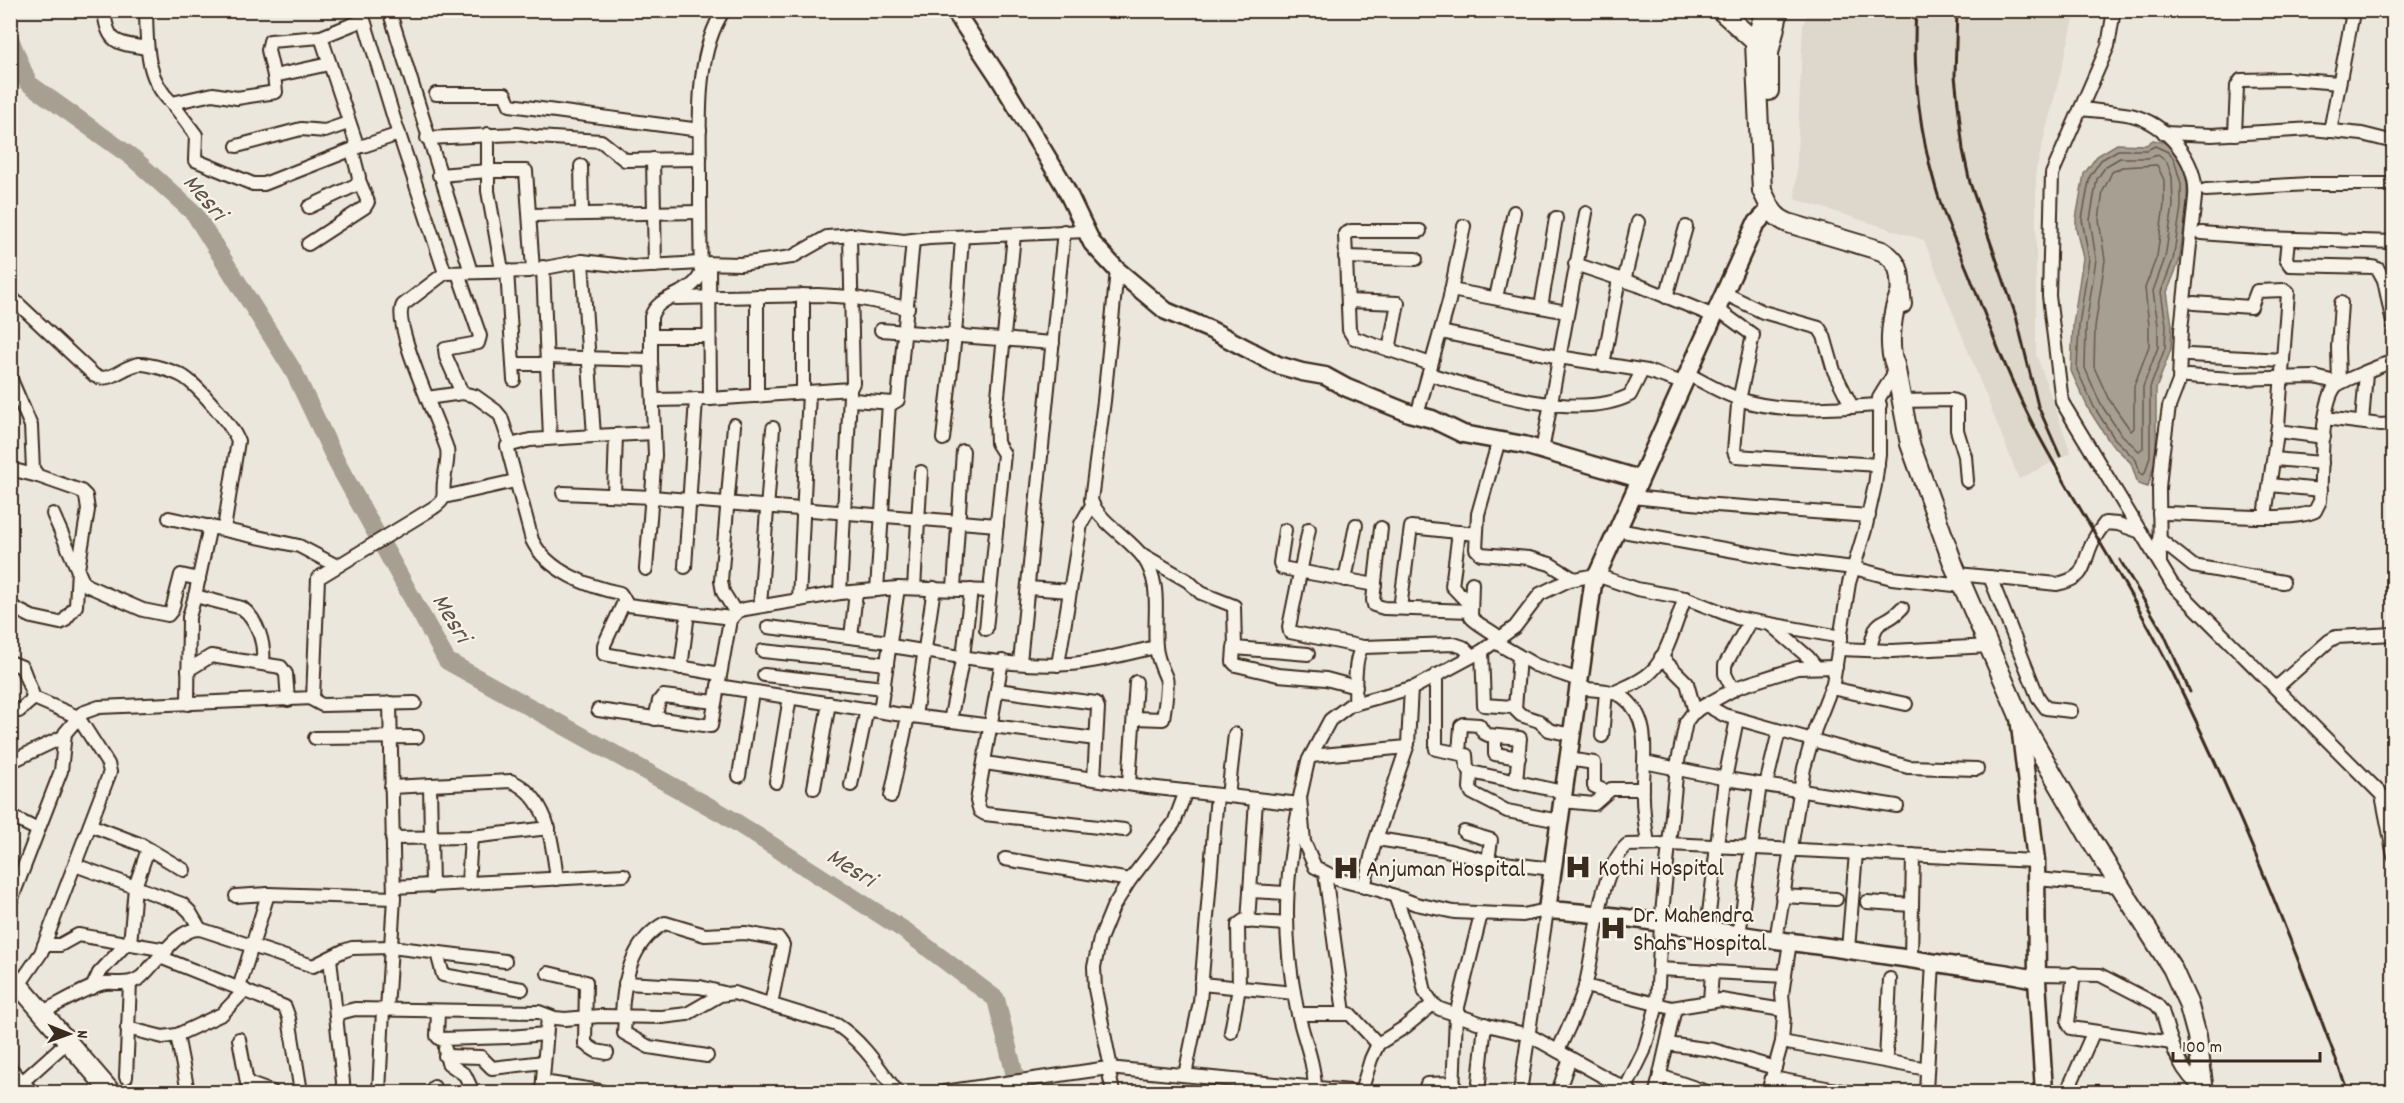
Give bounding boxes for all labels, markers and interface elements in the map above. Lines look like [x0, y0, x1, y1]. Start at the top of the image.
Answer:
water label: Mesri [172, 167, 237, 233]
water label: Mesri [421, 587, 481, 654]
water label: Mesri [818, 839, 886, 901]
hospital icon: Kothi Hospital [1563, 852, 1593, 882]
hospital icon: Anjuman Hospital [1331, 853, 1361, 883]
place label: Kothi Hospital [1598, 853, 1724, 887]
place label: Anjuman Hospital [1366, 854, 1526, 888]
place label: Dr. Mahendra Shahs Hospital [1633, 900, 1767, 962]
hospital icon: Dr. Mahendra Shahs Hospital [1598, 913, 1628, 943]
north arrow [39, 1004, 99, 1064]
scale bar [2173, 1025, 2320, 1063]
text: N [70, 1030, 93, 1038]
text: 100 m [2182, 1036, 2222, 1061]

